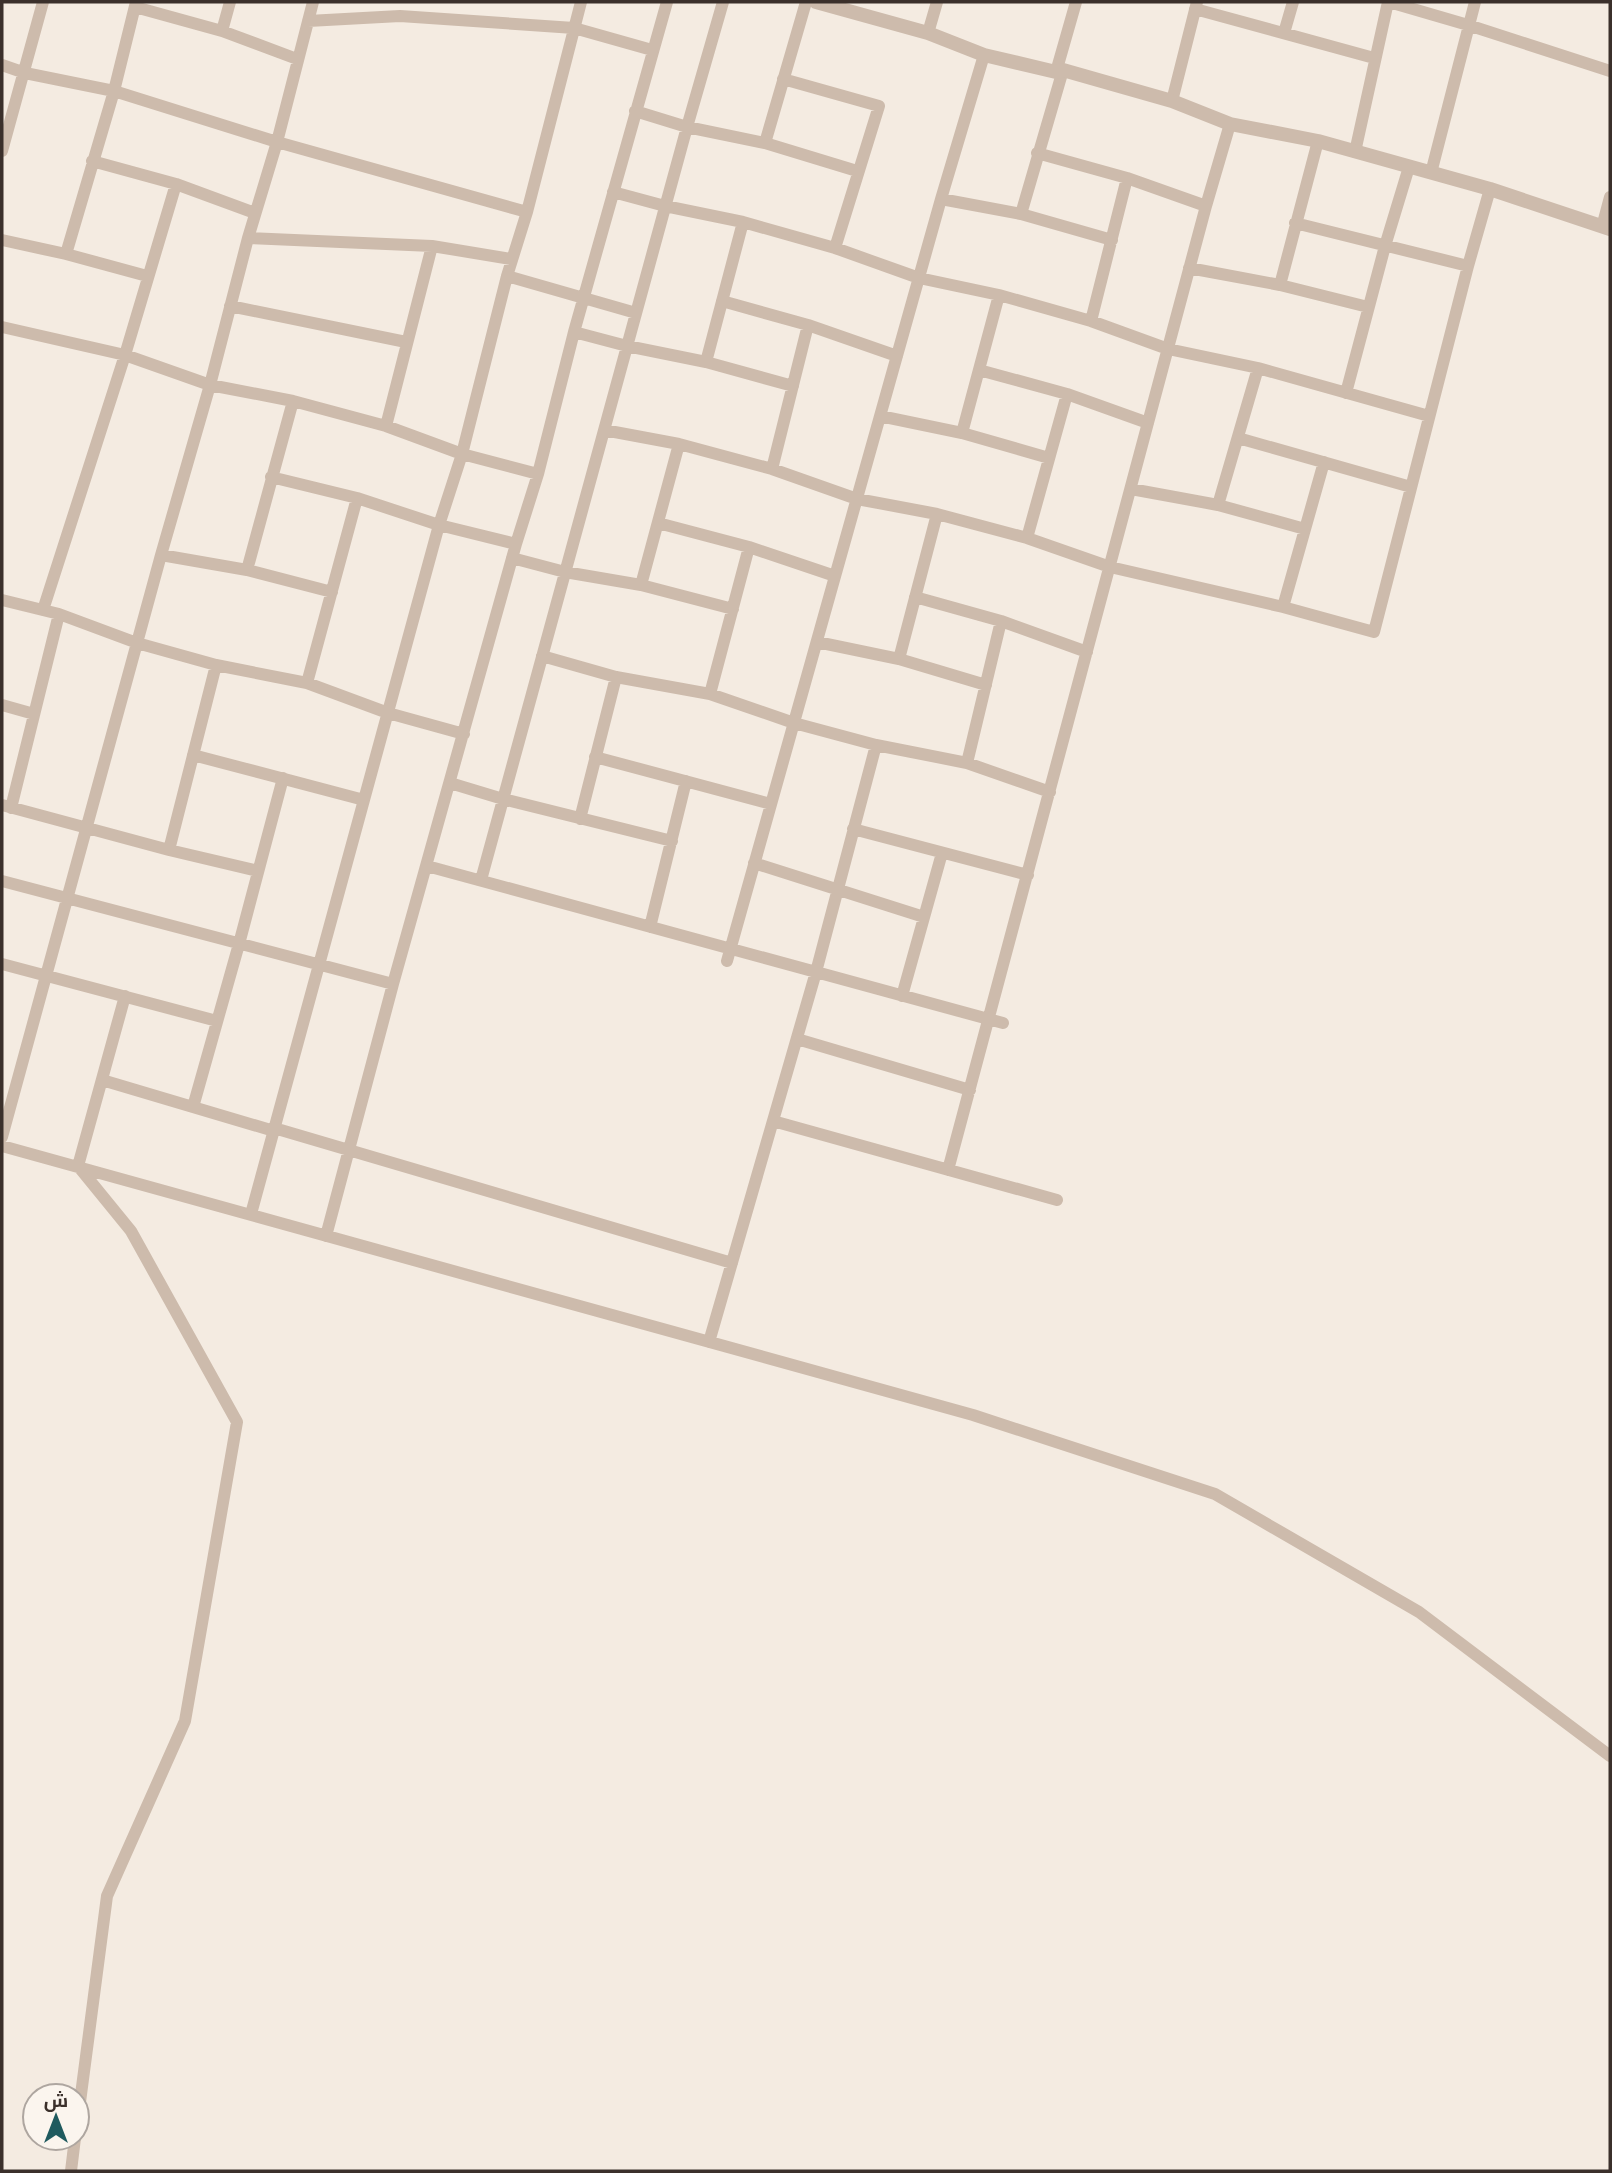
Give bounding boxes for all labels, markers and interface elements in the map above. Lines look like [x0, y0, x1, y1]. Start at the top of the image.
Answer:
north arrow [21, 2082, 91, 2152]
text: ش [44, 2088, 68, 2115]

